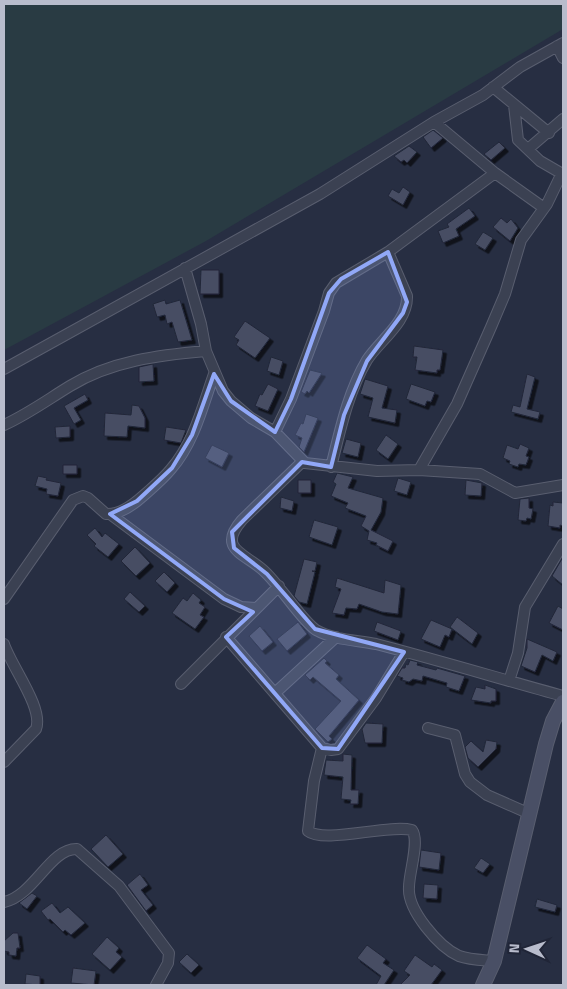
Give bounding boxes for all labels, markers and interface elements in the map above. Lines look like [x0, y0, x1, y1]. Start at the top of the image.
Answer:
north arrow [502, 924, 552, 974]
text: N [503, 943, 524, 954]

